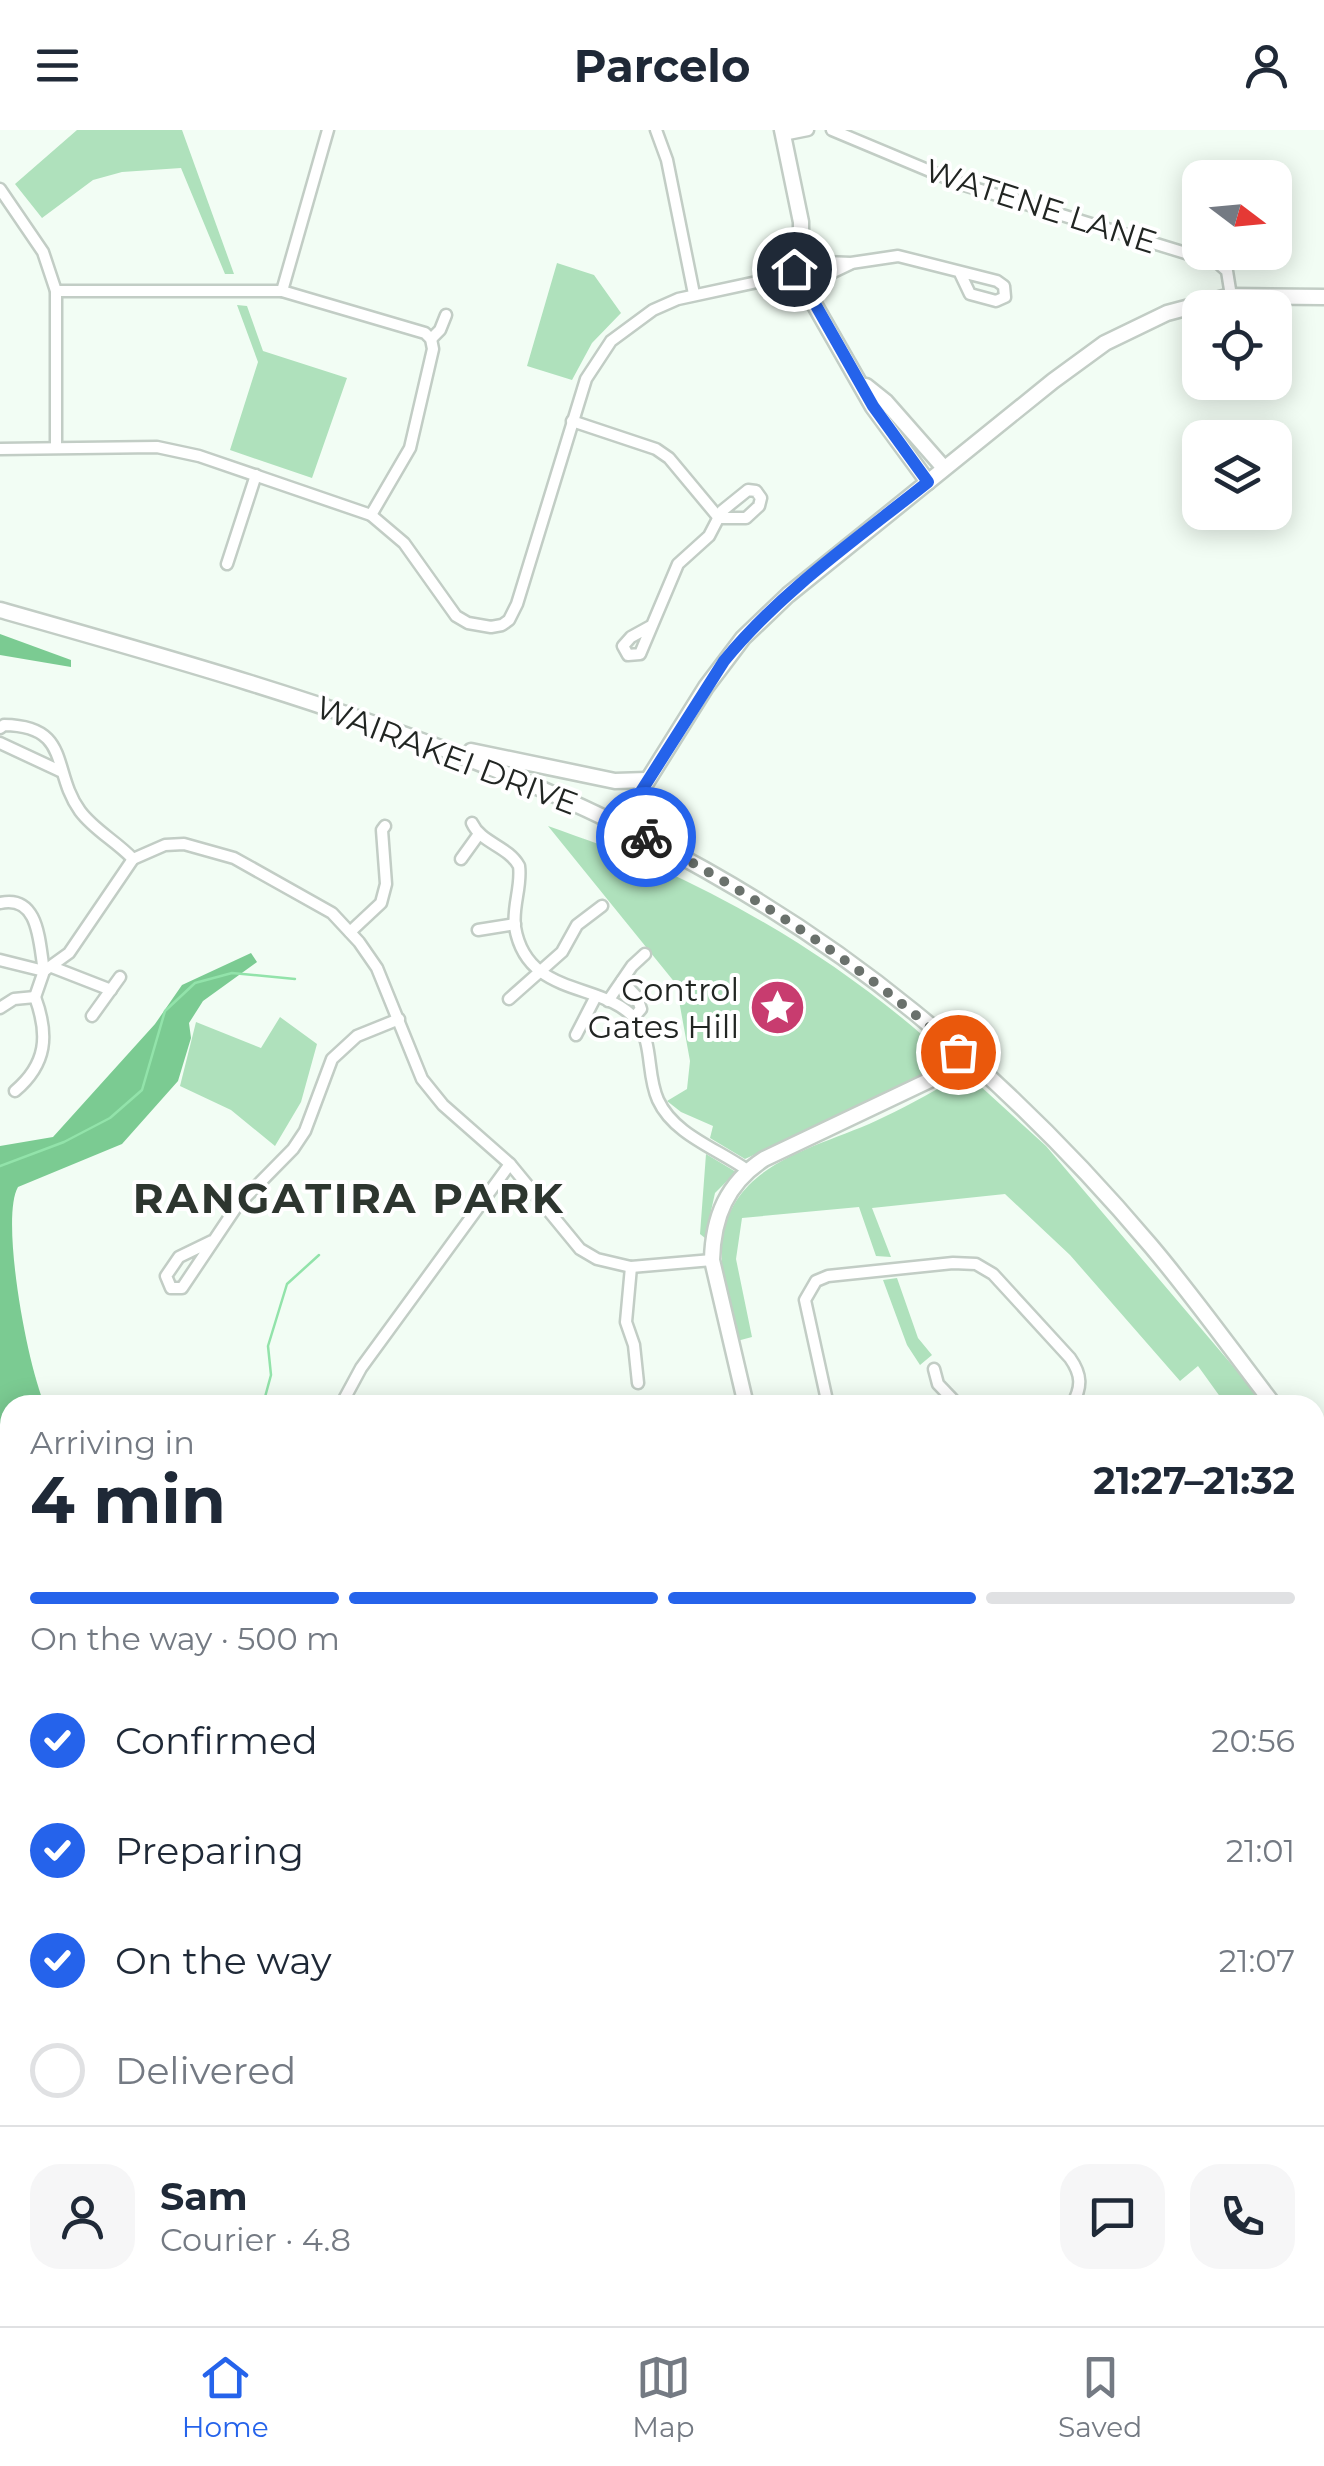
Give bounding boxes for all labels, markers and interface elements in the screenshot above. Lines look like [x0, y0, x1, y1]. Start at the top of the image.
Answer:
icon: menu [30, 38, 85, 93]
text: Parcelo [574, 38, 750, 93]
icon: person [1239, 38, 1294, 93]
street label: WATENE LANE [920, 150, 1162, 262]
north arrow [1182, 160, 1292, 270]
map controls [1182, 160, 1292, 530]
pin [752, 227, 837, 312]
icon: home [767, 242, 822, 297]
button: locate [1182, 290, 1292, 400]
button: layers [1182, 420, 1292, 530]
street label: WAIRAKEI DRIVE [311, 687, 583, 823]
courier [596, 787, 696, 887]
icon: bike [619, 810, 674, 865]
place label: Control Gates Hill [588, 970, 739, 1046]
place icon: Control Gates Hill [748, 977, 808, 1037]
pin [916, 1010, 1001, 1095]
icon: bag [931, 1025, 986, 1080]
district label: RANGATIRA PARK [133, 1172, 565, 1224]
text: Arriving in [30, 1423, 195, 1462]
text: 21:27–21:32 [1093, 1457, 1295, 1504]
text: 4 min [30, 1460, 226, 1539]
text: On the way · 500 m [30, 1619, 340, 1658]
icon: check [30, 1713, 85, 1768]
text: Confirmed [115, 1717, 318, 1764]
text: 20:56 [1211, 1721, 1295, 1760]
icon: check [30, 1823, 85, 1878]
text: Preparing [115, 1827, 304, 1874]
text: 21:01 [1226, 1831, 1295, 1870]
icon: check [30, 1933, 85, 1988]
text: On the way [115, 1937, 332, 1984]
text: 21:07 [1219, 1941, 1295, 1980]
text: Delivered [115, 2047, 296, 2094]
button: person [30, 2164, 135, 2269]
button: chat [1060, 2164, 1165, 2269]
button: phone [1190, 2164, 1295, 2269]
text: Sam [160, 2173, 248, 2220]
text: Courier · 4.8 [160, 2220, 351, 2259]
tab: Home [182, 2350, 269, 2444]
tab: Map [632, 2350, 695, 2444]
tab: Saved [1058, 2350, 1142, 2444]

